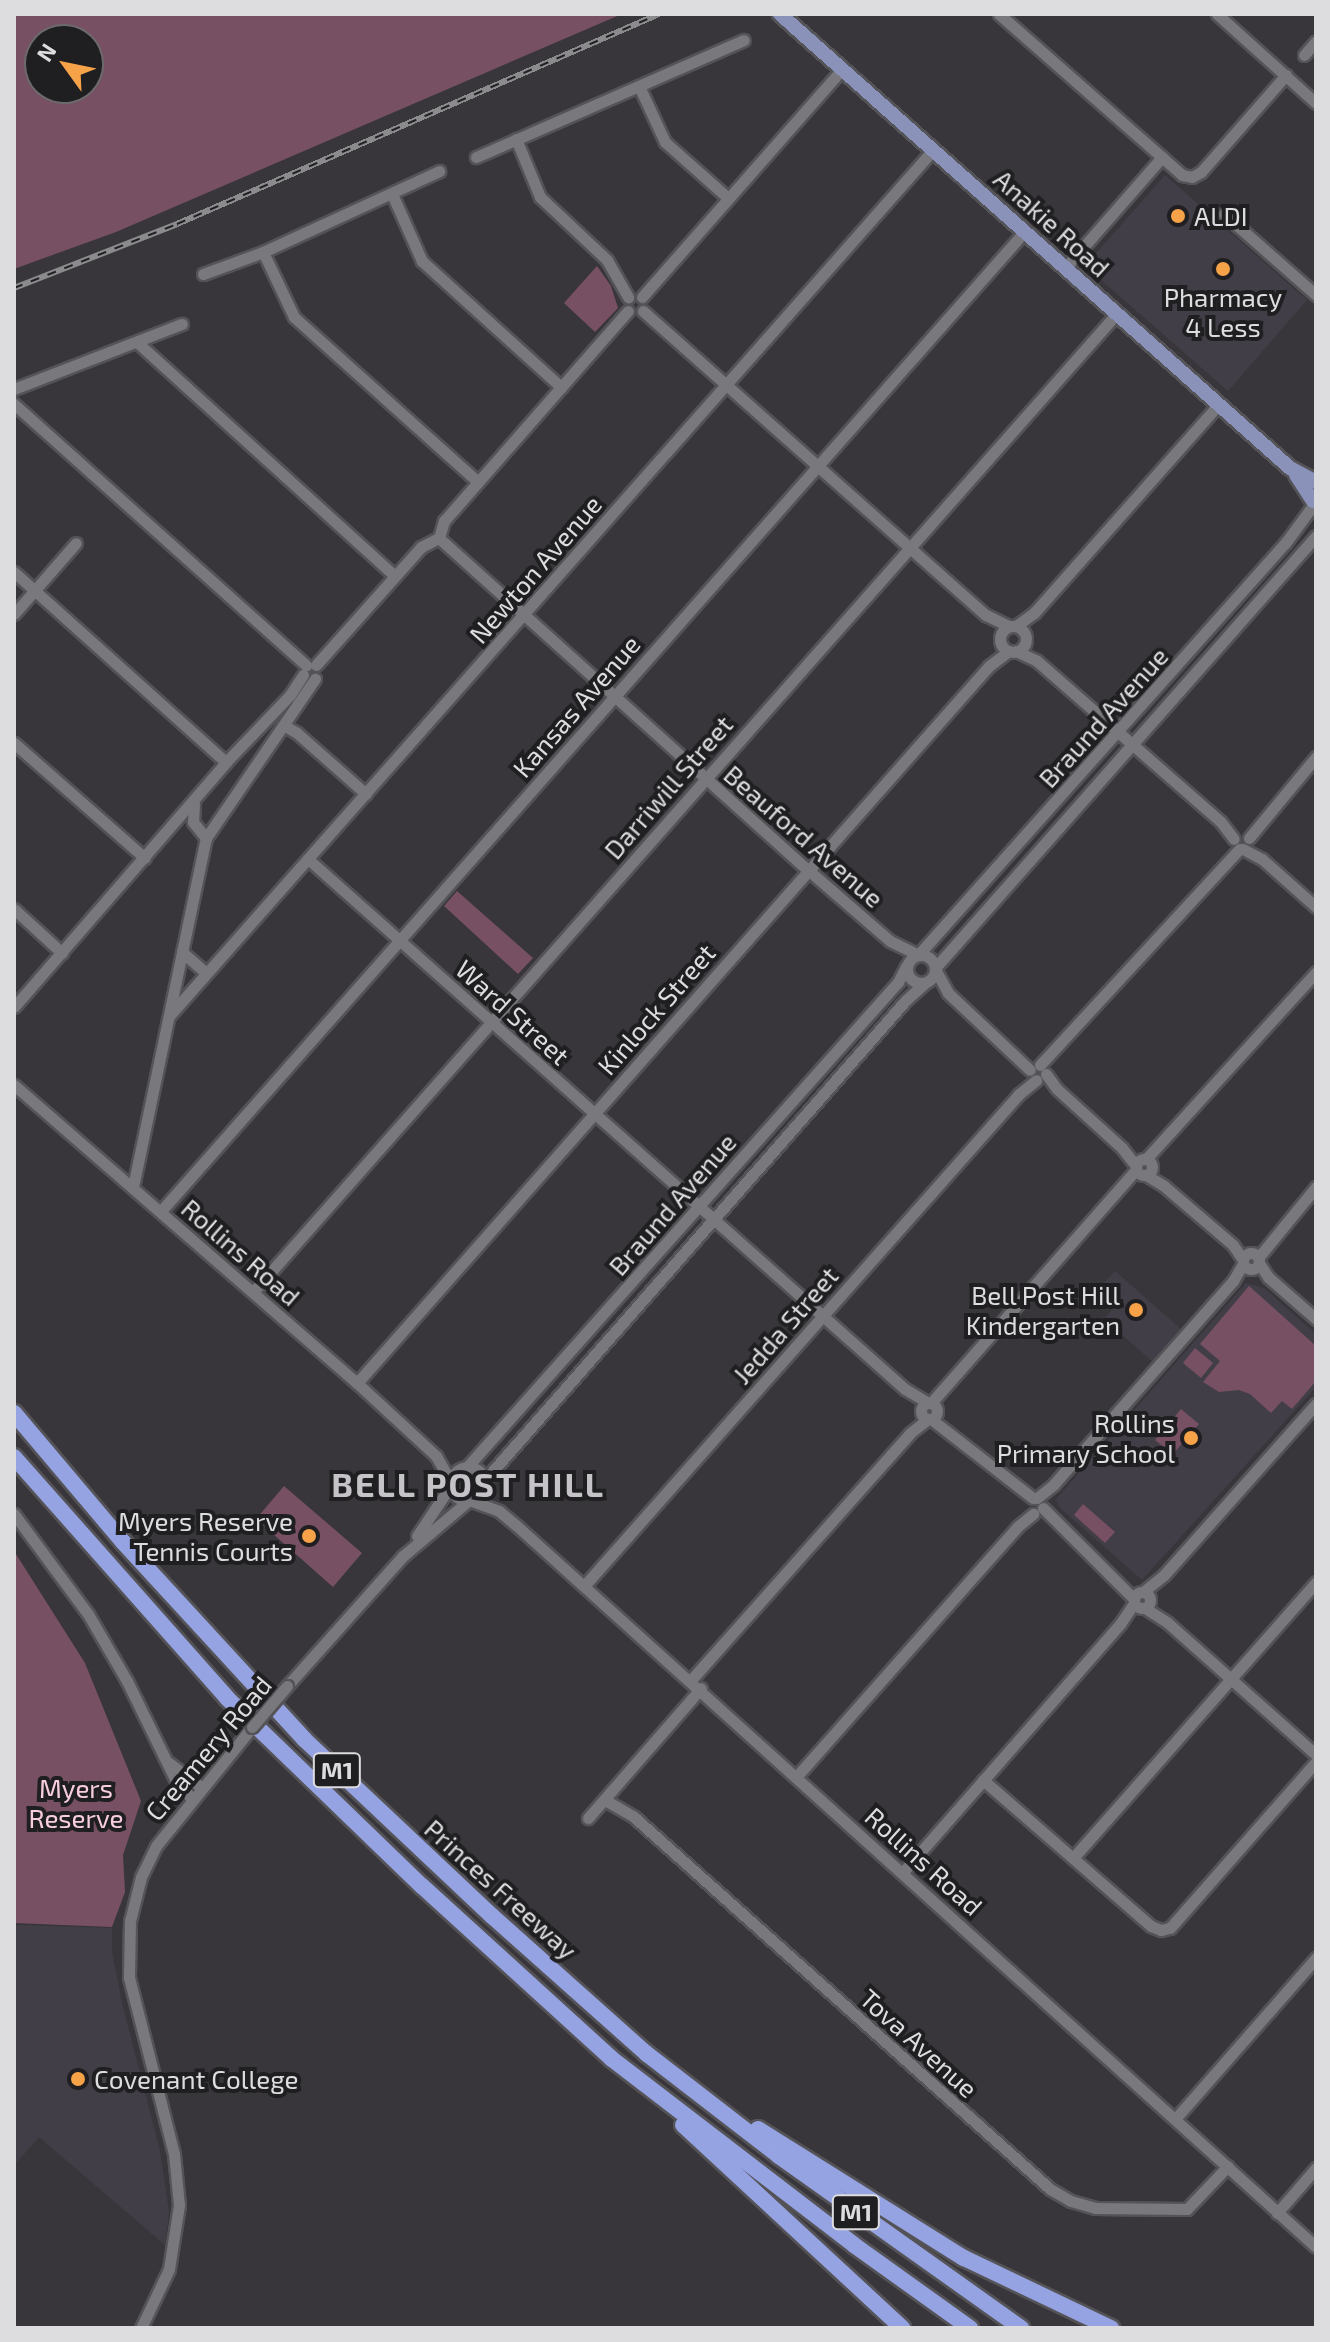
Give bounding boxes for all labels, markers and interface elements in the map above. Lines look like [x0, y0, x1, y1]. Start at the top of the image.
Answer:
north arrow [24, 24, 104, 104]
text: N [30, 38, 61, 66]
street label: Anakie Road [988, 163, 1116, 283]
place label: ALDI [1194, 200, 1248, 232]
marker: ALDI [1169, 207, 1187, 225]
marker: Pharmacy 4 Less [1214, 260, 1232, 278]
place label: Pharmacy 4 Less [1164, 281, 1282, 342]
street label: Newton Avenue [462, 488, 608, 650]
street label: Kansas Avenue [506, 628, 646, 784]
street label: Braund Avenue [1032, 640, 1174, 794]
street label: Darriwill Street [597, 709, 739, 865]
street label: Beauford Avenue [718, 758, 890, 914]
street label: Kinlock Street [591, 937, 721, 1081]
street label: Ward Street [450, 953, 576, 1071]
street label: Braund Avenue [602, 1126, 742, 1282]
street label: Rollins Road [175, 1192, 307, 1312]
street label: Jedda Street [726, 1260, 844, 1390]
place label: Bell Post Hill Kindergarten [966, 1279, 1120, 1340]
marker: Bell Post Hill Kindergarten [1127, 1301, 1145, 1319]
place label: Rollins Primary School [996, 1407, 1175, 1468]
marker: Rollins Primary School [1182, 1429, 1200, 1447]
district label: BELL POST HILL [330, 1464, 606, 1504]
place label: Myers Reserve Tennis Courts [118, 1505, 293, 1566]
marker: Myers Reserve Tennis Courts [300, 1527, 318, 1545]
street label: Creamery Road [138, 1669, 278, 1827]
road number: M1 [311, 1750, 363, 1790]
park label: Myers Reserve [28, 1772, 124, 1834]
street label: Rollins Road [859, 1800, 989, 1922]
street label: Princes Freeway [419, 1813, 583, 1965]
street label: Tova Avenue [854, 1982, 984, 2104]
place label: Covenant College [94, 2063, 299, 2095]
marker: Covenant College [69, 2070, 87, 2088]
road number: M1 [830, 2192, 882, 2232]

